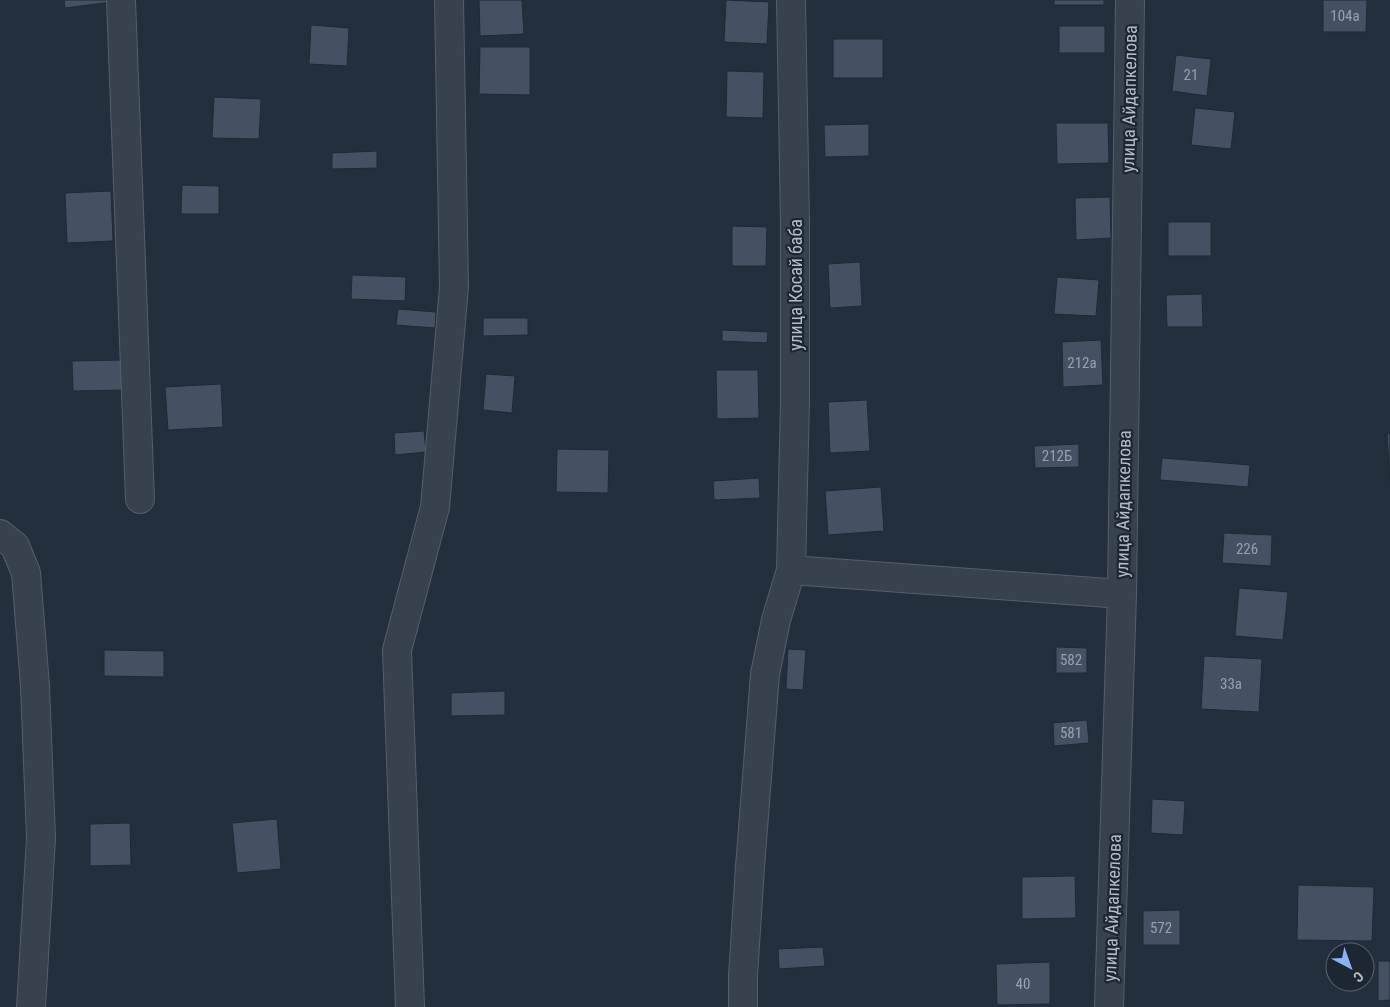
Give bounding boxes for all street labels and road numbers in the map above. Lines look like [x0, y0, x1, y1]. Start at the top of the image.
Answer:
street label: улица Айдапкелова [1117, 25, 1141, 173]
street label: улица Косай баба [785, 219, 806, 351]
street label: улица Айдапкелова [1111, 430, 1135, 578]
street label: улица Айдапкелова [1099, 834, 1125, 982]

